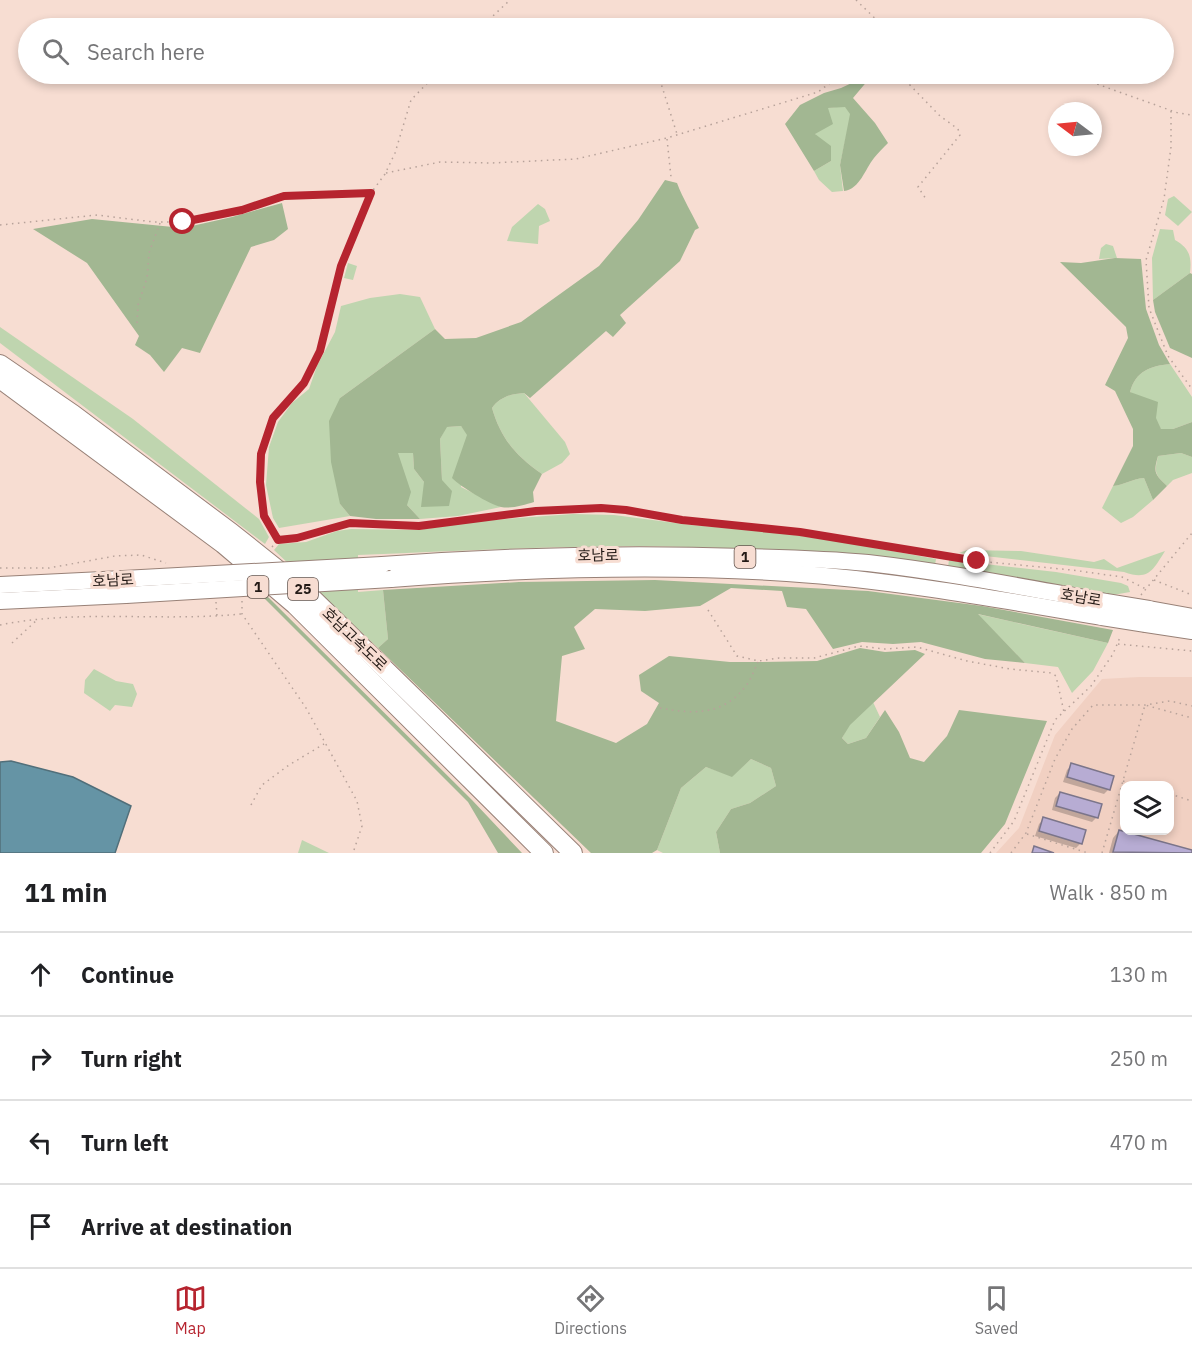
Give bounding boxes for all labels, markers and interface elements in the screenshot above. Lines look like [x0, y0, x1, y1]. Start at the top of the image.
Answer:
search box [18, 18, 1174, 84]
icon: search [39, 35, 72, 68]
text: Search here [87, 37, 205, 66]
north arrow [1048, 102, 1102, 156]
route start [169, 208, 195, 234]
street label: 호남로 [577, 545, 619, 565]
road number: 1 [734, 546, 756, 568]
route end [963, 547, 989, 573]
street label: 호남로 [92, 569, 134, 591]
road number: 1 [248, 576, 268, 598]
road number: 25 [288, 578, 318, 600]
street label: 호남로 [1059, 584, 1103, 610]
street label: 호남고속도로 [319, 603, 391, 675]
map controls [1120, 781, 1174, 835]
button: layers [1120, 781, 1174, 835]
text: 11 min [24, 875, 108, 909]
text: Walk · 850 m [1050, 879, 1168, 906]
icon: ahead [24, 958, 57, 991]
text: Continue [81, 960, 174, 989]
text: 130 m [1110, 961, 1168, 988]
icon: right [24, 1042, 57, 1075]
text: Turn right [81, 1044, 182, 1073]
text: 250 m [1110, 1045, 1168, 1072]
icon: left [24, 1126, 57, 1159]
text: Turn left [81, 1128, 169, 1157]
text: 470 m [1110, 1129, 1168, 1156]
icon: arrive [24, 1210, 57, 1243]
text: Arrive at destination [81, 1212, 292, 1241]
tab: Map [174, 1282, 207, 1338]
tab: Directions [554, 1282, 627, 1338]
tab: Saved [975, 1282, 1018, 1338]

